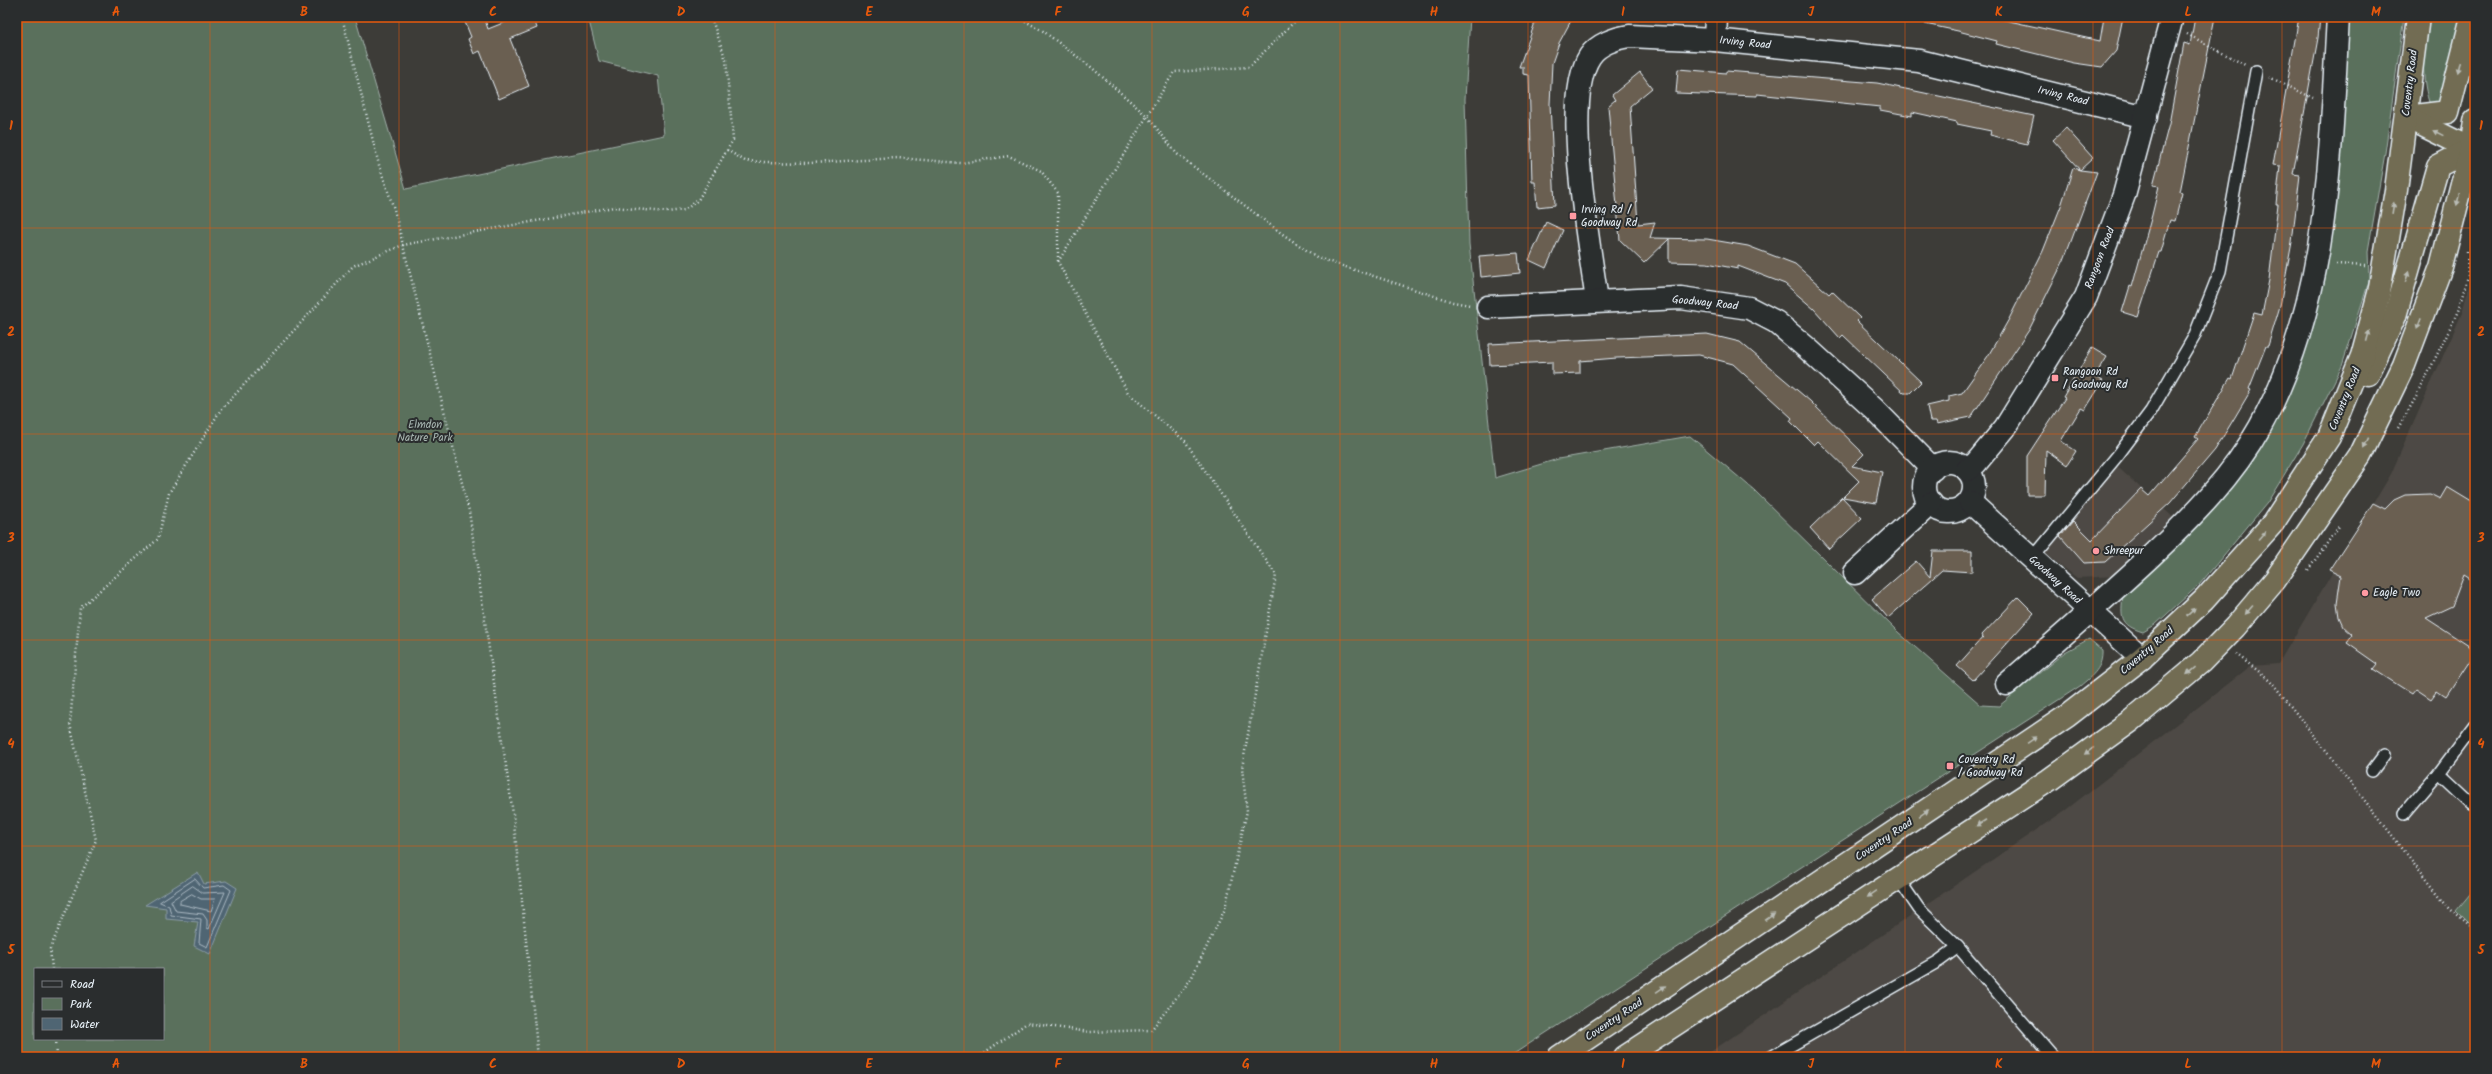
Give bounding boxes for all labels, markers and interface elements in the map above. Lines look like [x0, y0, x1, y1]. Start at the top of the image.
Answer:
text: A [112, 2, 120, 23]
text: B [300, 2, 308, 23]
text: C [489, 2, 497, 23]
text: D [677, 2, 686, 23]
text: E [865, 2, 873, 23]
text: F [1054, 2, 1062, 23]
text: G [1242, 2, 1250, 23]
text: H [1430, 2, 1439, 23]
text: I [1621, 2, 1625, 23]
text: J [1808, 2, 1815, 23]
text: K [1995, 2, 2003, 23]
text: L [2184, 2, 2192, 23]
text: M [2371, 2, 2381, 23]
street label: Irving Road [1718, 31, 1772, 55]
street label: Coventry Road [2397, 48, 2423, 117]
one-way arrow [2456, 62, 2462, 75]
street label: Irving Road [2036, 81, 2091, 111]
text: 1 [9, 116, 13, 137]
text: 1 [2479, 116, 2483, 137]
one-way arrow [2433, 130, 2444, 136]
one-way arrow [2455, 194, 2461, 206]
place label: Irving Rd / Goodway Rd [1581, 201, 1638, 232]
one-way arrow [2390, 202, 2396, 215]
marker: Irving Rd / Goodway Rd [1568, 211, 1578, 221]
street label: Rangoon Road [2080, 224, 2120, 292]
one-way arrow [2404, 270, 2410, 282]
street label: Goodway Road [1671, 291, 1739, 315]
one-way arrow [2416, 318, 2422, 330]
text: 2 [7, 322, 15, 343]
text: 2 [2477, 322, 2485, 343]
one-way arrow [2365, 330, 2371, 342]
place label: Rangoon Rd / Goodway Rd [2063, 363, 2128, 394]
street label: Coventry Road [2324, 364, 2366, 433]
marker: Rangoon Rd / Goodway Rd [2050, 373, 2060, 383]
park label: Elmdon Nature Park [397, 416, 453, 447]
one-way arrow [2363, 437, 2369, 448]
text: 3 [6, 528, 15, 549]
text: 3 [2476, 528, 2485, 549]
one-way arrow [2257, 530, 2266, 541]
place label: Shreepur [2104, 542, 2145, 560]
marker: Shreepur [2091, 546, 2101, 556]
street label: Goodway Road [2024, 551, 2086, 609]
place label: Eagle Two [2373, 584, 2420, 602]
marker: Eagle Two [2360, 588, 2370, 598]
one-way arrow [2245, 604, 2254, 615]
one-way arrow [2186, 608, 2196, 617]
street label: Coventry Road [2116, 622, 2178, 680]
one-way arrow [2186, 666, 2196, 675]
text: 4 [7, 734, 15, 755]
text: 4 [2477, 734, 2485, 755]
one-way arrow [2026, 736, 2037, 744]
one-way arrow [2084, 747, 2094, 755]
place label: Coventry Rd / Goodway Rd [1958, 751, 2023, 782]
marker: Coventry Rd / Goodway Rd [1945, 761, 1955, 771]
one-way arrow [1919, 809, 1929, 817]
street label: Coventry Road [1851, 814, 1917, 866]
one-way arrow [1975, 820, 1987, 827]
one-way arrow [1867, 890, 1877, 898]
one-way arrow [1764, 913, 1775, 921]
text: 5 [7, 940, 16, 961]
text: 5 [2477, 940, 2486, 961]
legend [34, 968, 164, 1040]
text: Road [70, 975, 95, 994]
one-way arrow [1656, 985, 1667, 993]
street label: Coventry Road [1581, 994, 1647, 1046]
text: Park [70, 995, 92, 1014]
text: Water [70, 1015, 100, 1034]
text: A [112, 1054, 120, 1074]
text: B [300, 1054, 308, 1074]
text: C [489, 1054, 497, 1074]
text: D [677, 1054, 686, 1074]
text: E [865, 1054, 873, 1074]
text: F [1054, 1054, 1062, 1074]
text: G [1242, 1054, 1250, 1074]
text: H [1430, 1054, 1439, 1074]
text: I [1621, 1054, 1625, 1074]
text: J [1808, 1054, 1815, 1074]
text: K [1995, 1054, 2003, 1074]
text: L [2184, 1054, 2192, 1074]
text: M [2371, 1054, 2381, 1074]

